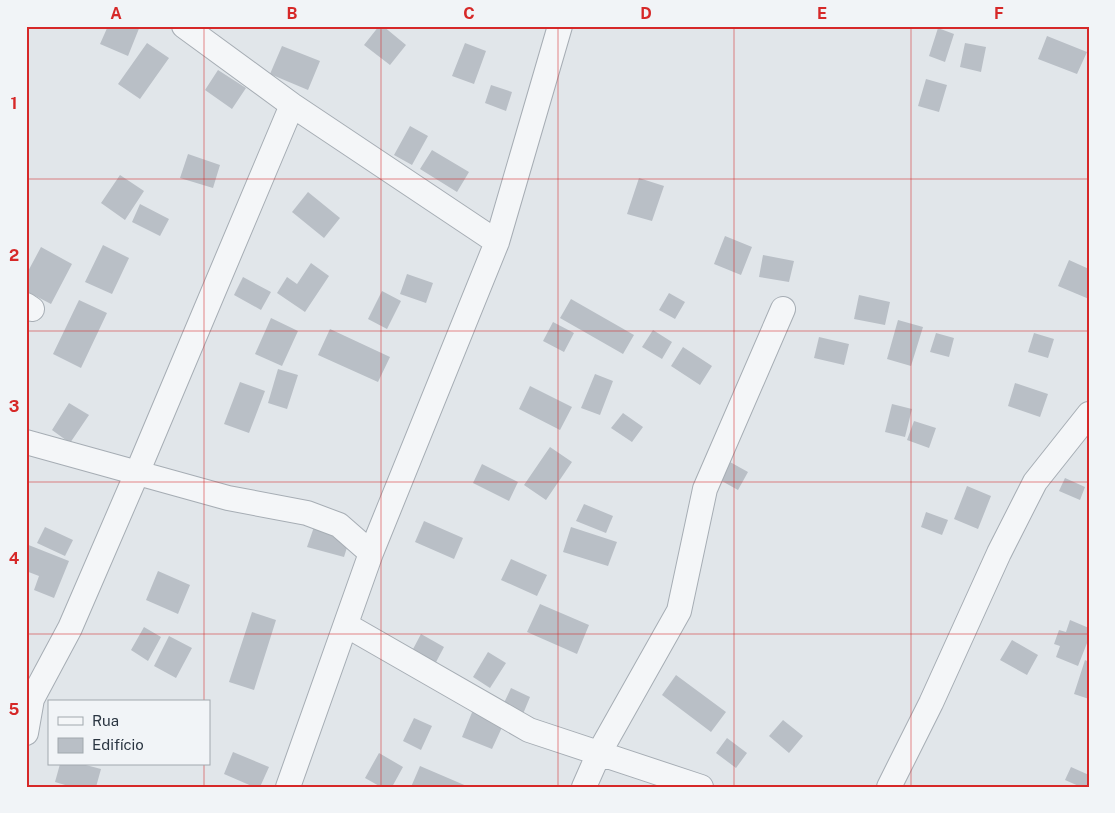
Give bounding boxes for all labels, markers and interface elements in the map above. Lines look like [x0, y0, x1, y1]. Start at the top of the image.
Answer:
text: A [110, 4, 122, 23]
text: B [287, 4, 298, 23]
text: C [463, 4, 475, 23]
text: D [640, 4, 652, 23]
text: E [817, 4, 827, 23]
text: F [994, 4, 1004, 23]
text: 1 [11, 94, 17, 113]
text: 2 [9, 246, 19, 265]
text: 3 [9, 397, 19, 416]
text: 4 [9, 549, 20, 568]
text: 5 [9, 700, 20, 719]
legend [48, 700, 210, 766]
text: Rua [92, 712, 119, 729]
text: Edifício [92, 736, 144, 753]

